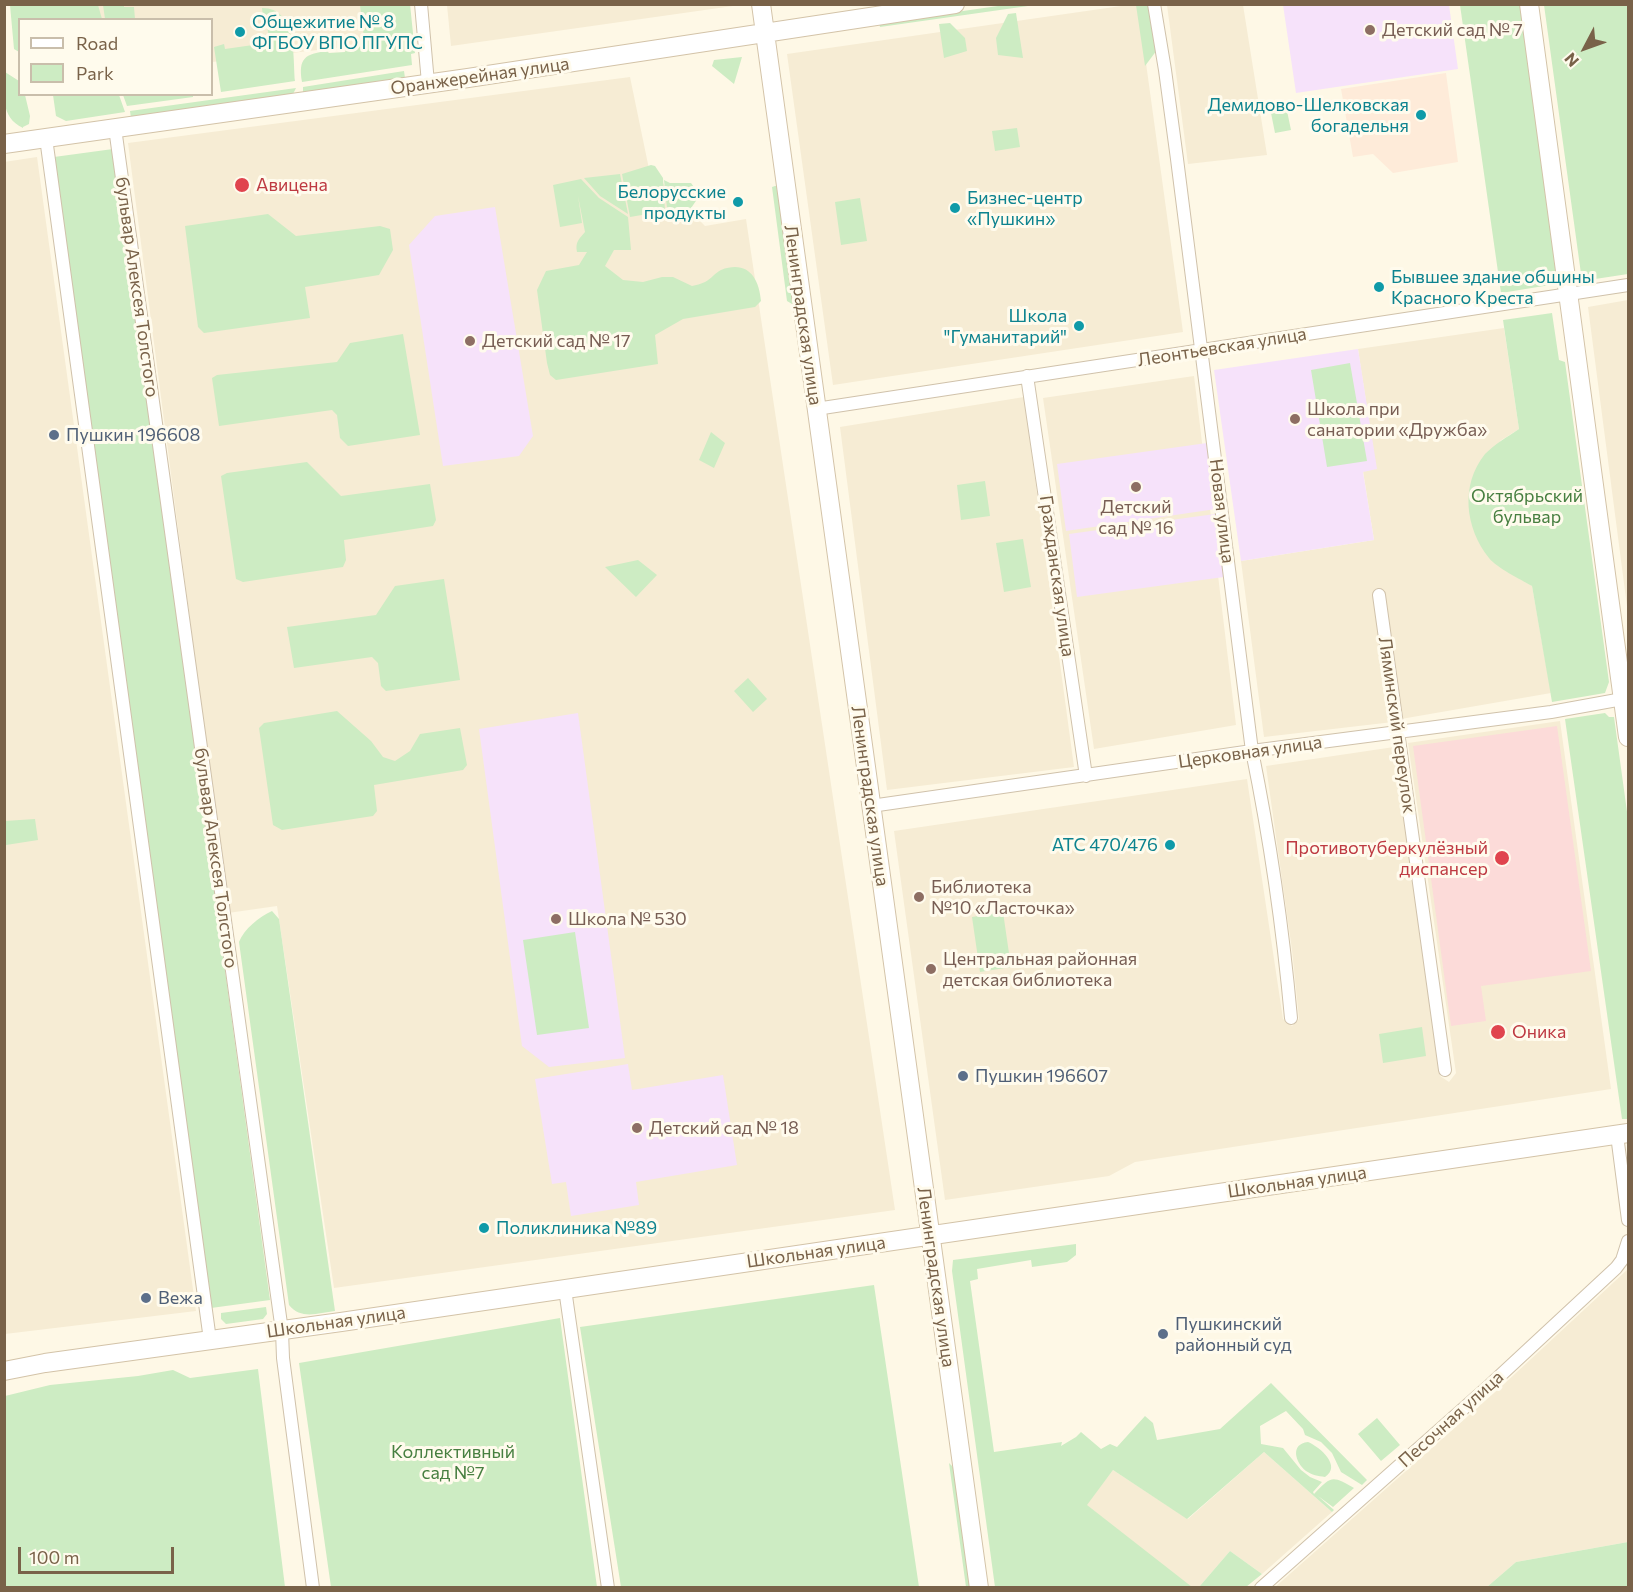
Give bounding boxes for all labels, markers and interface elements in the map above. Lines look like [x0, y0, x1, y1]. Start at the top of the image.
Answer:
place label: Общежитие № 8 ФГБОУ ВПО ПГУПС [252, 11, 423, 54]
legend [18, 18, 213, 96]
north arrow [1555, 18, 1615, 78]
place label: Детский сад № 7 [1382, 19, 1523, 41]
marker: Детский сад № 7 [1363, 23, 1377, 37]
marker: Общежитие № 8 ФГБОУ ВПО ПГУПС [233, 25, 247, 39]
text: Road [76, 32, 118, 54]
text: N [1560, 49, 1582, 71]
street label: Оранжерейная улица [389, 53, 571, 99]
text: Park [76, 62, 114, 84]
place label: Демидово-Шелковская богадельня [1208, 94, 1409, 136]
marker: Демидово-Шелковская богадельня [1414, 108, 1428, 122]
place label: Авицена [256, 174, 328, 196]
street label: бульвар Алексея Толстого [111, 175, 163, 399]
marker: Авицена [233, 176, 251, 194]
place label: Белорусские продукты [618, 181, 726, 224]
place label: Бизнес-центр «Пушкин» [967, 187, 1083, 230]
marker: Белорусские продукты [731, 195, 745, 209]
marker: Бизнес-центр «Пушкин» [948, 201, 962, 215]
street label: Ленинградская улица [780, 223, 826, 407]
place label: Бывшее здание общины Красного Креста [1391, 266, 1595, 308]
marker: Бывшее здание общины Красного Креста [1372, 280, 1386, 294]
place label: Школа "Гуманитарий" [944, 305, 1067, 348]
marker: Школа "Гуманитарий" [1072, 319, 1086, 333]
street label: Леонтьевская улица [1136, 323, 1308, 371]
place label: Детский сад № 17 [482, 330, 631, 352]
marker: Детский сад № 17 [463, 334, 477, 348]
place label: Школа при санатории «Дружба» [1307, 398, 1487, 440]
marker: Школа при санатории «Дружба» [1288, 412, 1302, 426]
place label: Пушкин 196608 [66, 424, 200, 446]
marker: Пушкин 196608 [47, 428, 61, 442]
street label: Новая улица [1205, 457, 1239, 565]
marker: Детский сад № 16 [1129, 480, 1143, 494]
park label: Октябрьский бульвар [1471, 485, 1583, 528]
street label: Гражданская улица [1035, 494, 1079, 658]
place label: Детский сад № 16 [1098, 496, 1174, 538]
street label: Ляминский переулок [1374, 635, 1420, 815]
street label: Ленинградская улица [847, 704, 893, 888]
street label: Церковная улица [1177, 731, 1323, 773]
street label: бульвар Алексея Толстого [190, 746, 242, 970]
place label: АТС 470/476 [1052, 834, 1158, 856]
place label: Противотуберкулёзный диспансер [1285, 837, 1488, 880]
marker: АТС 470/476 [1163, 838, 1177, 852]
marker: Противотуберкулёзный диспансер [1493, 849, 1511, 867]
place label: Библиотека №10 «Ласточка» [931, 876, 1075, 918]
marker: Библиотека №10 «Ласточка» [912, 890, 926, 904]
place label: Школа № 530 [568, 908, 687, 930]
marker: Школа № 530 [549, 912, 563, 926]
place label: Центральная районная детская библиотека [943, 948, 1137, 990]
marker: Центральная районная детская библиотека [924, 962, 938, 976]
place label: Оника [1512, 1021, 1566, 1043]
marker: Оника [1489, 1023, 1507, 1041]
place label: Пушкин 196607 [975, 1065, 1108, 1087]
marker: Пушкин 196607 [956, 1069, 970, 1083]
place label: Детский сад № 18 [649, 1117, 799, 1139]
marker: Детский сад № 18 [630, 1121, 644, 1135]
street label: Школьная улица [1226, 1162, 1368, 1202]
street label: Ленинградская улица [913, 1185, 959, 1369]
place label: Поликлиника №89 [496, 1217, 657, 1239]
marker: Поликлиника №89 [477, 1221, 491, 1235]
street label: Школьная улица [745, 1232, 887, 1272]
place label: Вежа [158, 1287, 203, 1309]
marker: Вежа [139, 1291, 153, 1305]
street label: Школьная улица [265, 1302, 407, 1342]
place label: Пушкинский районный суд [1175, 1313, 1291, 1356]
marker: Пушкинский районный суд [1156, 1327, 1170, 1341]
street label: Песочная улица [1394, 1366, 1508, 1472]
park label: Коллективный сад №7 [391, 1441, 515, 1484]
scale bar [21, 1535, 177, 1573]
text: 100 m [29, 1546, 79, 1568]

